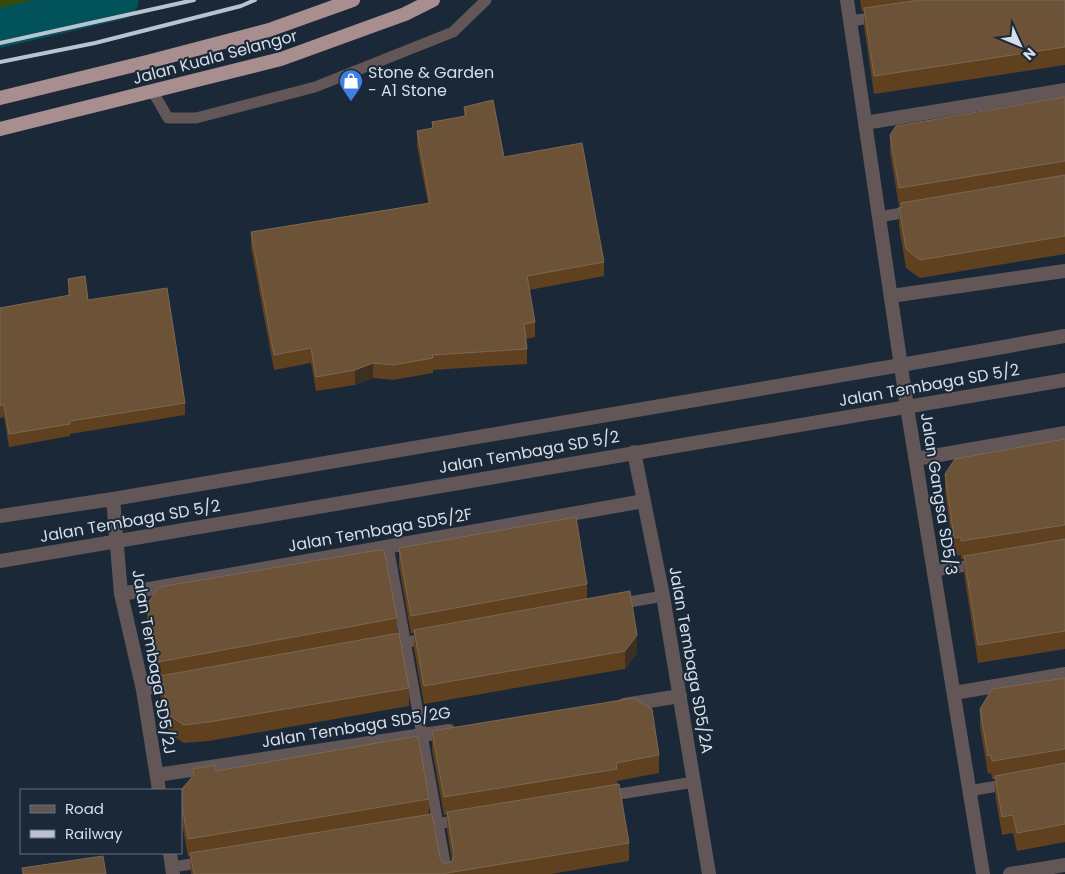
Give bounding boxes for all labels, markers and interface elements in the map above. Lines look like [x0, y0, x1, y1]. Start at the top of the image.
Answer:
north arrow [995, 20, 1045, 70]
street label: Jalan Kuala Selangor [130, 24, 300, 90]
text: N [1019, 43, 1040, 65]
place label: Stone & Garden - A1 Stone [368, 61, 494, 102]
shop icon: Stone & Garden - A1 Stone [338, 68, 364, 102]
street label: Jalan Tembaga SD 5/2 [837, 358, 1021, 412]
street label: Jalan Gangsa SD5/3 [915, 411, 963, 577]
street label: Jalan Tembaga SD 5/2 [437, 425, 621, 479]
street label: Jalan Tembaga SD 5/2 [38, 494, 222, 548]
street label: Jalan Tembaga SD5/2F [286, 502, 474, 558]
street label: Jalan Tembaga SD5/2A [663, 565, 719, 756]
street label: Jalan Tembaga SD5/2J [126, 568, 182, 756]
street label: Jalan Tembaga SD5/2G [260, 701, 452, 753]
legend [20, 789, 182, 854]
text: Road [65, 798, 104, 819]
text: Railway [65, 823, 123, 844]

